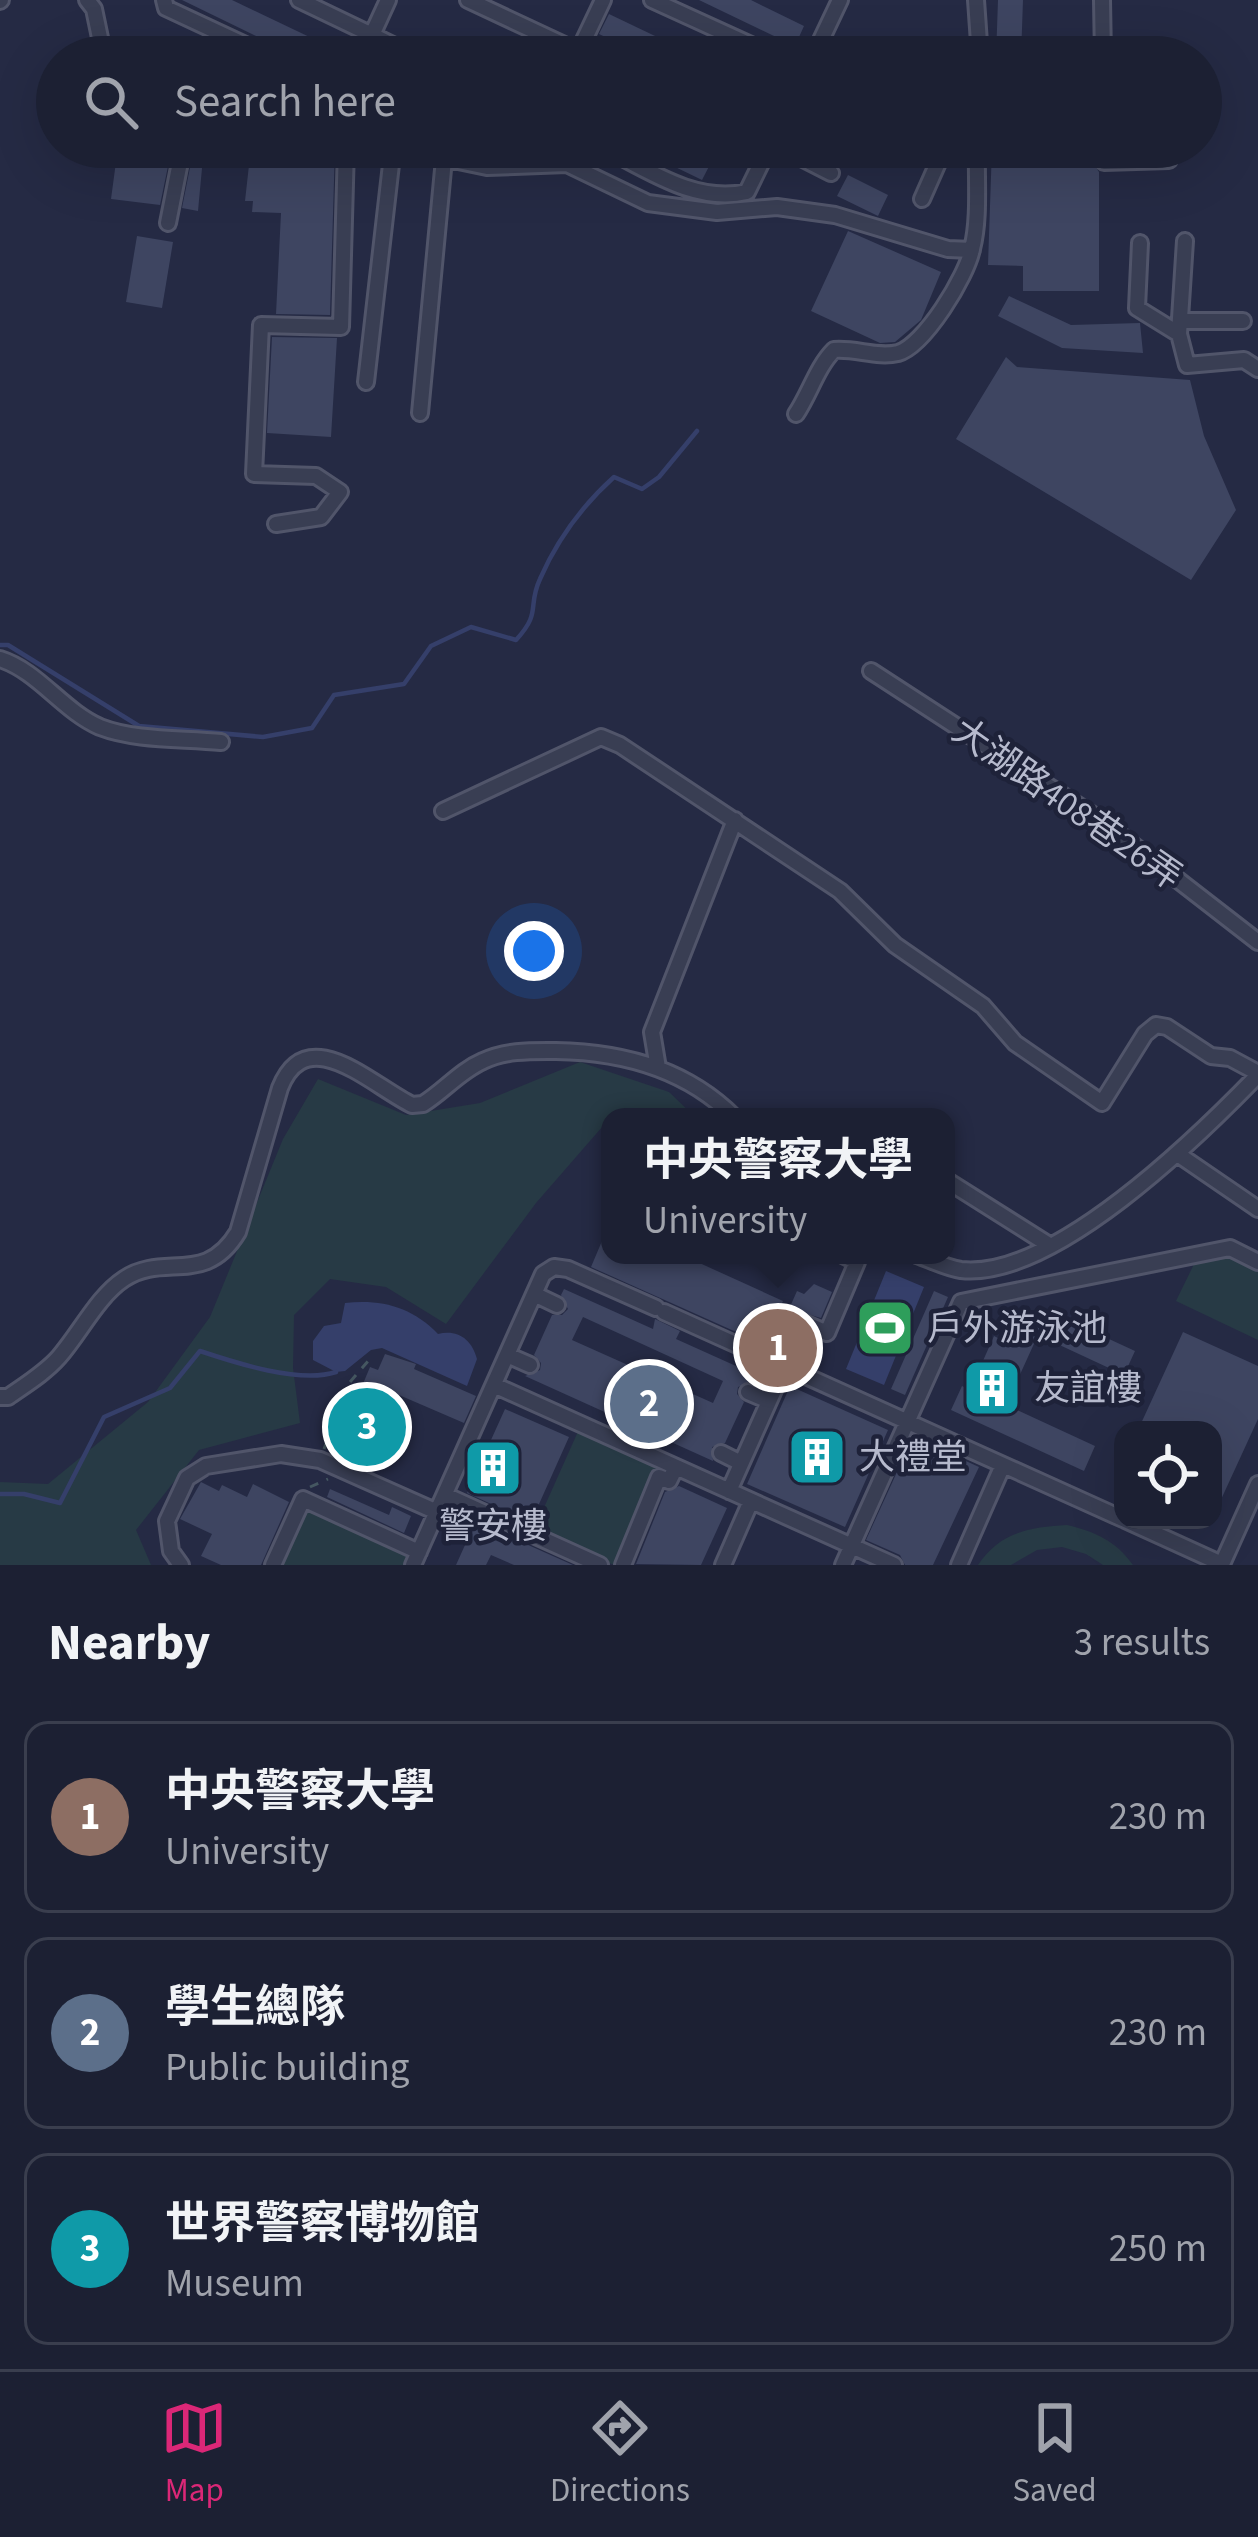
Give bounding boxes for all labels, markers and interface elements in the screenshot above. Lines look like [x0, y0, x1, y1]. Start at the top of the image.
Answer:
search box [36, 36, 1222, 168]
icon: search [78, 69, 144, 135]
text: Search here [174, 70, 396, 134]
street label: 大湖路408巷26弄 [942, 706, 1192, 902]
your location [504, 921, 564, 981]
popup [601, 1108, 955, 1264]
text: 中央警察大學 [643, 1129, 913, 1193]
text: University [643, 1193, 807, 1249]
sports icon: 戶外游泳池 [854, 1297, 916, 1359]
pin: 1 [739, 1303, 817, 1393]
place label: 戶外游泳池 [927, 1303, 1107, 1354]
building icon: 友誼樓 [961, 1357, 1023, 1419]
pin: 2 [610, 1359, 688, 1449]
place label: 友誼樓 [1034, 1363, 1142, 1414]
pin: 3 [328, 1382, 406, 1472]
map controls [1114, 1421, 1222, 1529]
button: locate [1114, 1421, 1222, 1529]
building icon: 大禮堂 [786, 1426, 848, 1488]
place label: 大禮堂 [859, 1432, 967, 1483]
building icon: 警安樓 [462, 1437, 524, 1499]
place label: 警安樓 [439, 1501, 547, 1552]
text: Nearby [48, 1607, 210, 1679]
text: 3 results [1074, 1615, 1210, 1671]
text: 中央警察大學 [165, 1760, 435, 1824]
text: 1 [80, 1789, 100, 1845]
text: 230 m [1109, 1789, 1207, 1845]
text: University [165, 1824, 329, 1880]
text: 學生總隊 [165, 1976, 345, 2040]
text: 2 [80, 2005, 100, 2061]
text: 230 m [1109, 2005, 1207, 2061]
text: Public building [165, 2040, 410, 2096]
text: 世界警察博物館 [165, 2192, 480, 2256]
text: 3 [80, 2221, 100, 2277]
text: 250 m [1109, 2221, 1207, 2277]
text: Museum [165, 2256, 304, 2312]
tab: Map [161, 2395, 227, 2514]
tab: Directions [550, 2395, 690, 2514]
tab: Saved [1012, 2395, 1097, 2514]

